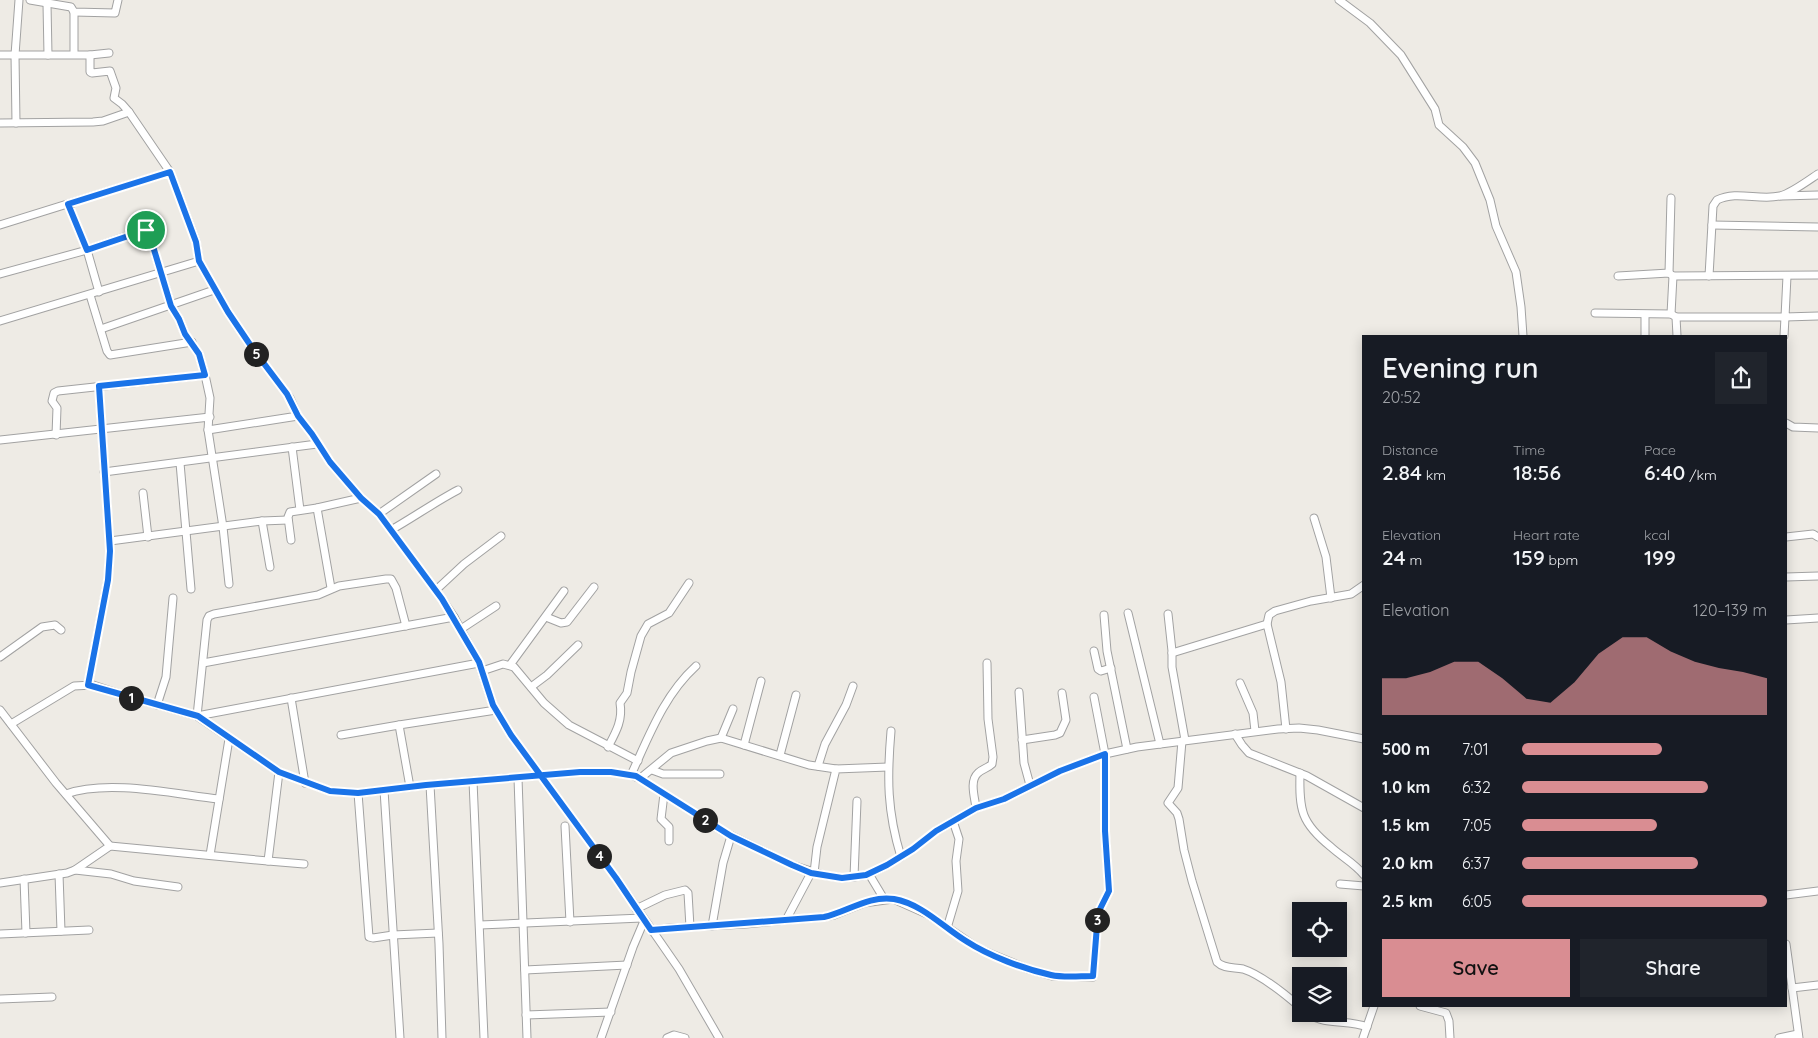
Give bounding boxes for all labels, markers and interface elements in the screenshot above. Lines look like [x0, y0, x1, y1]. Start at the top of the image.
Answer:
pin [125, 209, 167, 251]
icon: arrive [132, 216, 160, 244]
pin: 5 [244, 342, 268, 366]
text: 5 [252, 345, 261, 363]
text: Evening run [1382, 350, 1539, 385]
button: share [1715, 352, 1767, 404]
text: 20:52 [1382, 387, 1421, 407]
text: Distance [1382, 441, 1438, 459]
text: Time [1513, 441, 1545, 459]
text: Pace [1644, 441, 1676, 459]
text: 2.84 [1382, 459, 1422, 485]
text: 18:56 [1513, 459, 1561, 485]
text: 6:40 [1644, 459, 1685, 485]
text: km [1422, 466, 1446, 484]
text: /km [1685, 466, 1717, 484]
text: Elevation [1382, 526, 1441, 544]
text: Heart rate [1513, 526, 1580, 544]
text: kcal [1644, 526, 1670, 544]
text: 24 [1382, 544, 1406, 570]
text: 159 [1513, 544, 1545, 570]
text: 199 [1644, 544, 1676, 570]
text: m [1406, 551, 1422, 569]
text: bpm [1545, 551, 1578, 569]
text: Elevation [1382, 600, 1449, 620]
text: 120–139 m [1693, 600, 1767, 620]
pin: 1 [118, 686, 144, 710]
text: 1 [129, 689, 134, 707]
text: 500 m [1382, 739, 1430, 759]
text: 7:01 [1462, 739, 1489, 759]
text: 1.0 km [1382, 777, 1430, 797]
text: 6:32 [1462, 777, 1491, 797]
pin: 2 [692, 808, 718, 832]
text: 2 [702, 811, 709, 829]
text: 1.5 km [1382, 815, 1430, 835]
text: 7:05 [1462, 815, 1491, 835]
pin: 4 [586, 844, 612, 868]
text: 4 [595, 847, 604, 865]
text: 2.0 km [1382, 853, 1433, 873]
text: 6:37 [1462, 853, 1490, 873]
text: 2.5 km [1382, 891, 1433, 911]
text: 6:05 [1462, 891, 1492, 911]
map controls [1292, 902, 1347, 1022]
button: locate [1292, 902, 1347, 957]
pin: 3 [1084, 908, 1110, 932]
text: 3 [1094, 911, 1101, 929]
button: Save [1382, 939, 1570, 997]
button: Share [1580, 939, 1767, 997]
button: layers [1292, 967, 1347, 1022]

